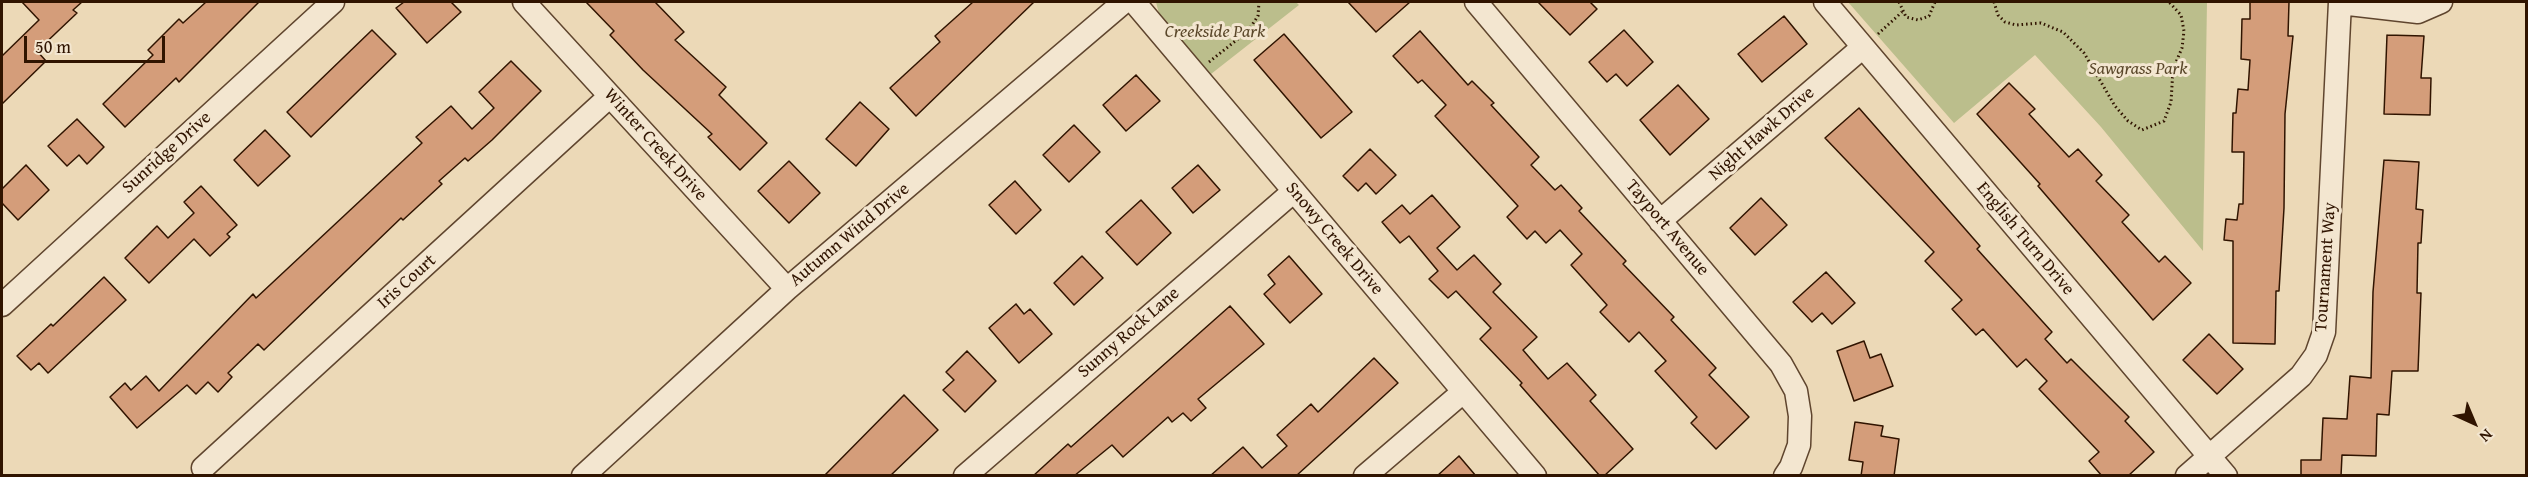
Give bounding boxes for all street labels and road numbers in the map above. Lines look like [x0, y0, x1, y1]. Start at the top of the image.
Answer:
street label: Night Hawk Drive [1705, 82, 1819, 186]
street label: Winter Creek Drive [599, 84, 711, 206]
street label: Sunridge Drive [118, 107, 216, 199]
street label: Tayport Avenue [1621, 176, 1713, 280]
street label: Snowy Creek Drive [1280, 178, 1388, 300]
street label: English Turn Drive [1971, 178, 2079, 300]
street label: Autumn Wind Drive [786, 179, 914, 291]
street label: Tournament Way [2311, 201, 2341, 333]
street label: Iris Court [373, 250, 441, 314]
street label: Sunny Rock Lane [1074, 283, 1184, 383]

